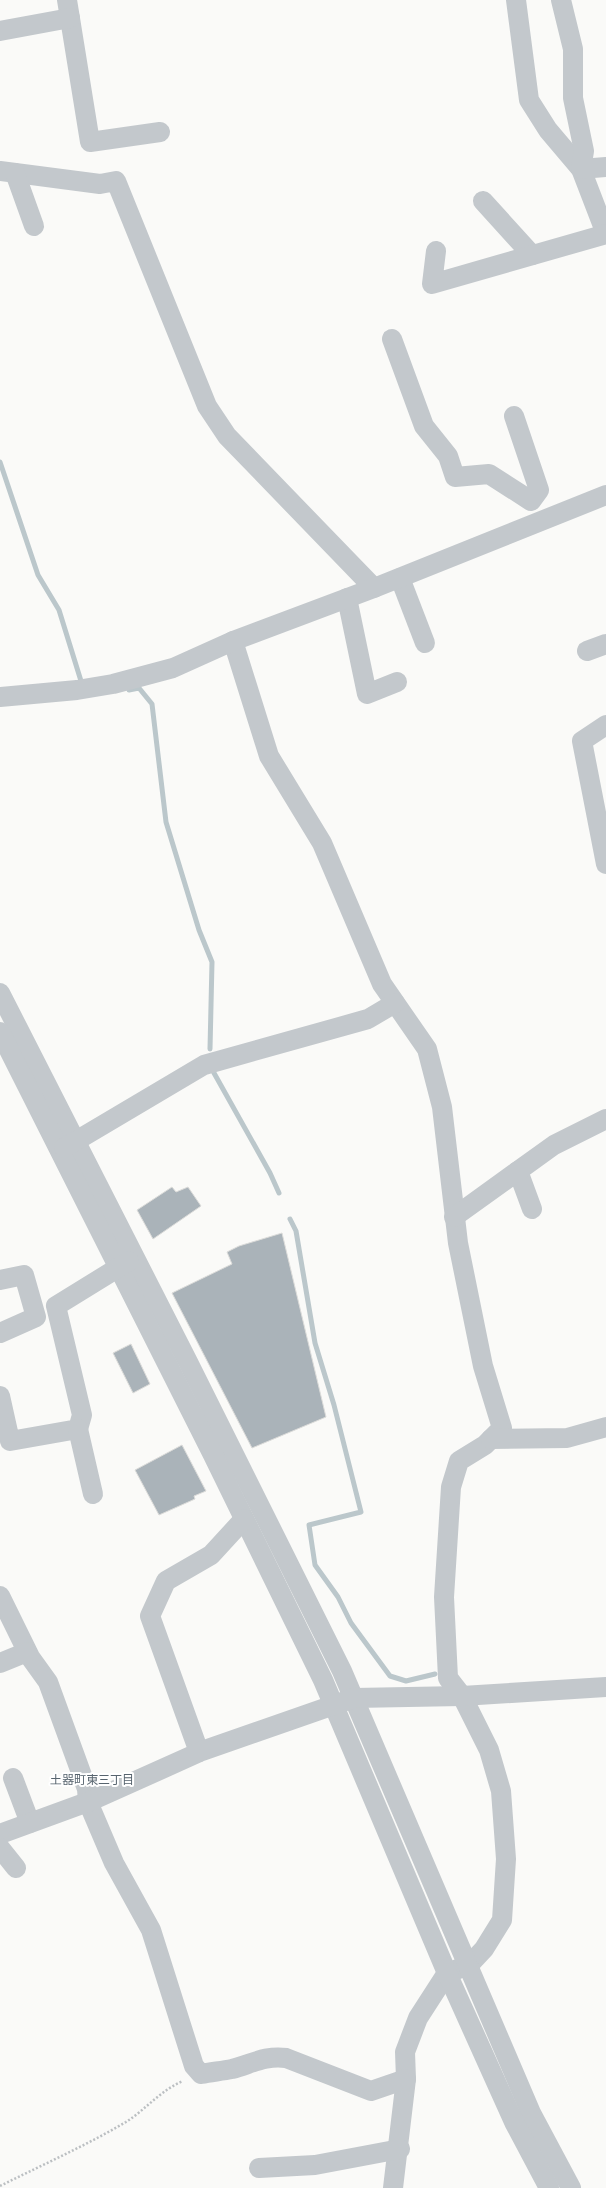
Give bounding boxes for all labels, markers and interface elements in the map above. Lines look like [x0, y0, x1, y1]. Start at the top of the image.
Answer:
district label: 土器町東三丁目 [50, 1772, 134, 1787]

